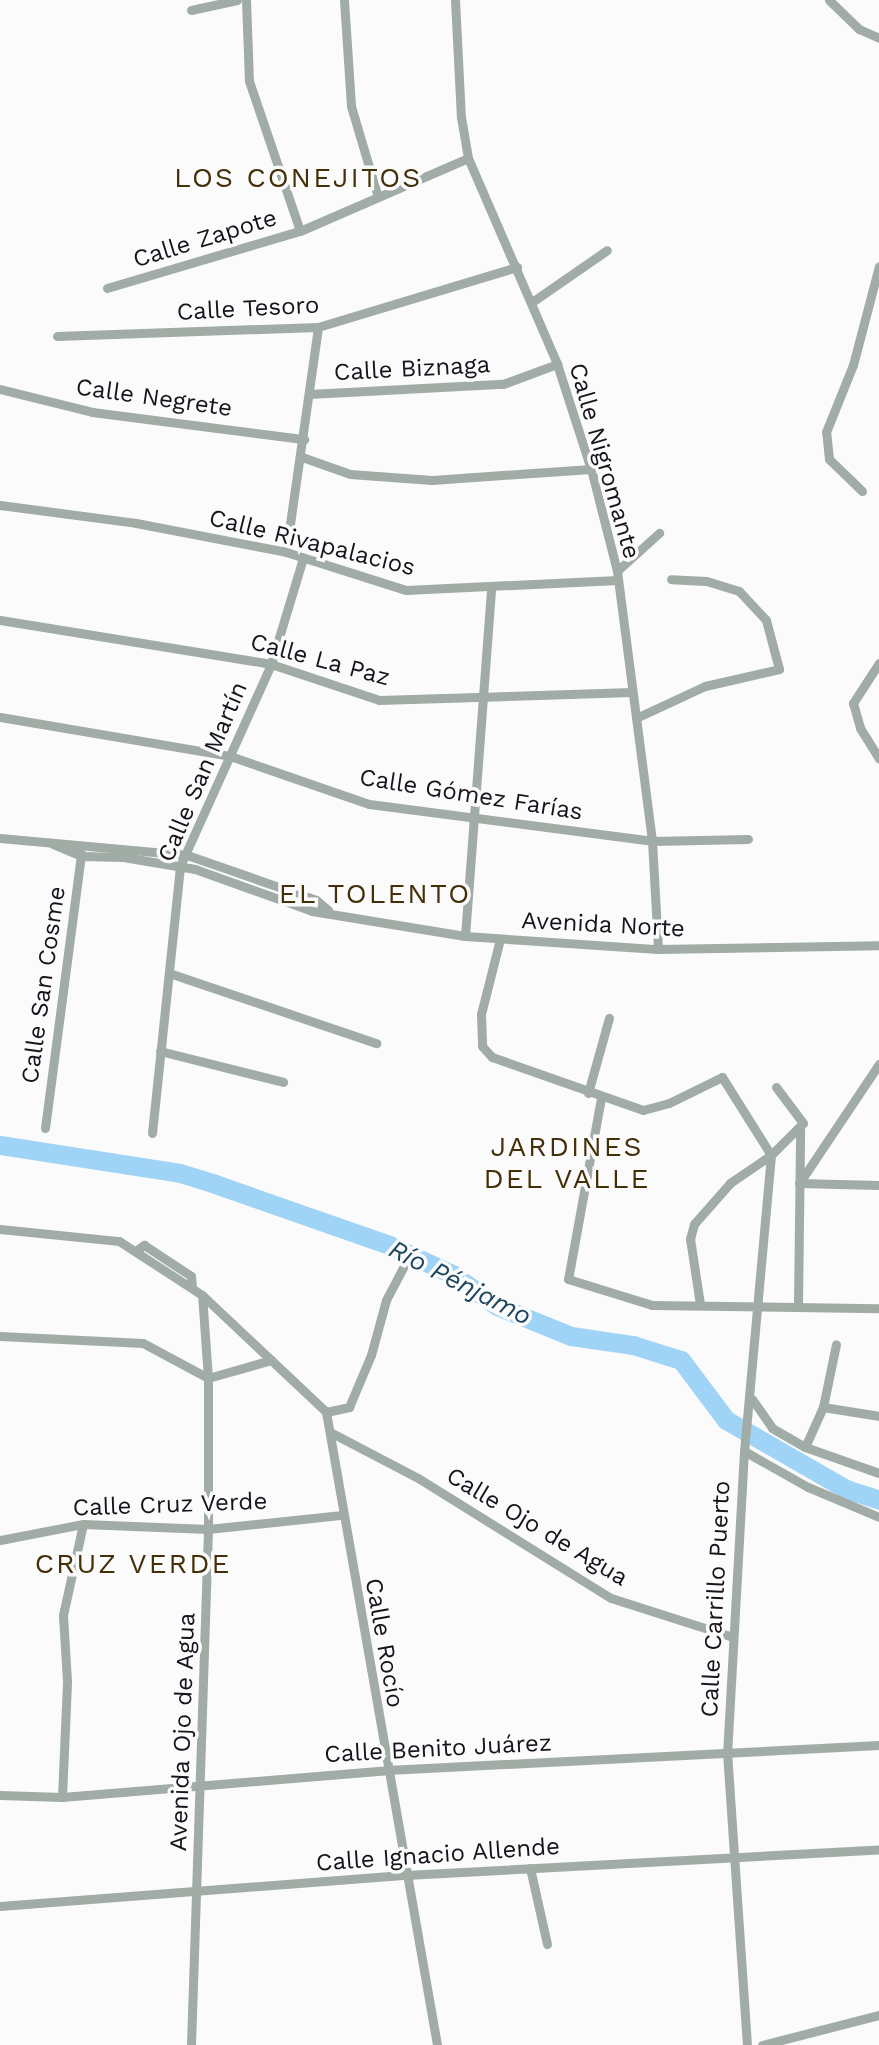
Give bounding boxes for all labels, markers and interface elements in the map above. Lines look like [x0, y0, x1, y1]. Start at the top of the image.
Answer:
district label: LOS CONEJITOS [176, 161, 420, 195]
street label: Calle Zapote [130, 204, 280, 274]
street label: Calle Tesoro [176, 291, 320, 327]
street label: Calle Biznaga [333, 351, 491, 387]
street label: Calle Nigromante [562, 360, 646, 562]
street label: Calle Negrete [74, 373, 234, 423]
street label: Calle Rivapalacios [206, 503, 418, 583]
street label: Calle La Paz [247, 627, 393, 693]
street label: Calle San Martín [152, 678, 254, 866]
street label: Calle Gómez Farías [357, 763, 585, 827]
district label: EL TOLENTO [279, 877, 471, 911]
street label: Calle San Cosme [16, 885, 72, 1085]
street label: Avenida Norte [520, 906, 686, 944]
district label: JARDINES DEL VALLE [484, 1130, 650, 1196]
water label: Río Pénjamo [384, 1234, 536, 1332]
street label: Calle Ojo de Agua [441, 1461, 633, 1593]
street label: Calle Carrillo Puerto [695, 1480, 737, 1718]
street label: Calle Cruz Verde [72, 1487, 268, 1523]
district label: CRUZ VERDE [35, 1547, 231, 1581]
street label: Calle Rocío [358, 1576, 410, 1710]
street label: Avenida Ojo de Agua [164, 1611, 202, 1853]
street label: Calle Benito Juárez [323, 1729, 553, 1769]
street label: Calle Ignacio Allende [315, 1832, 561, 1878]

